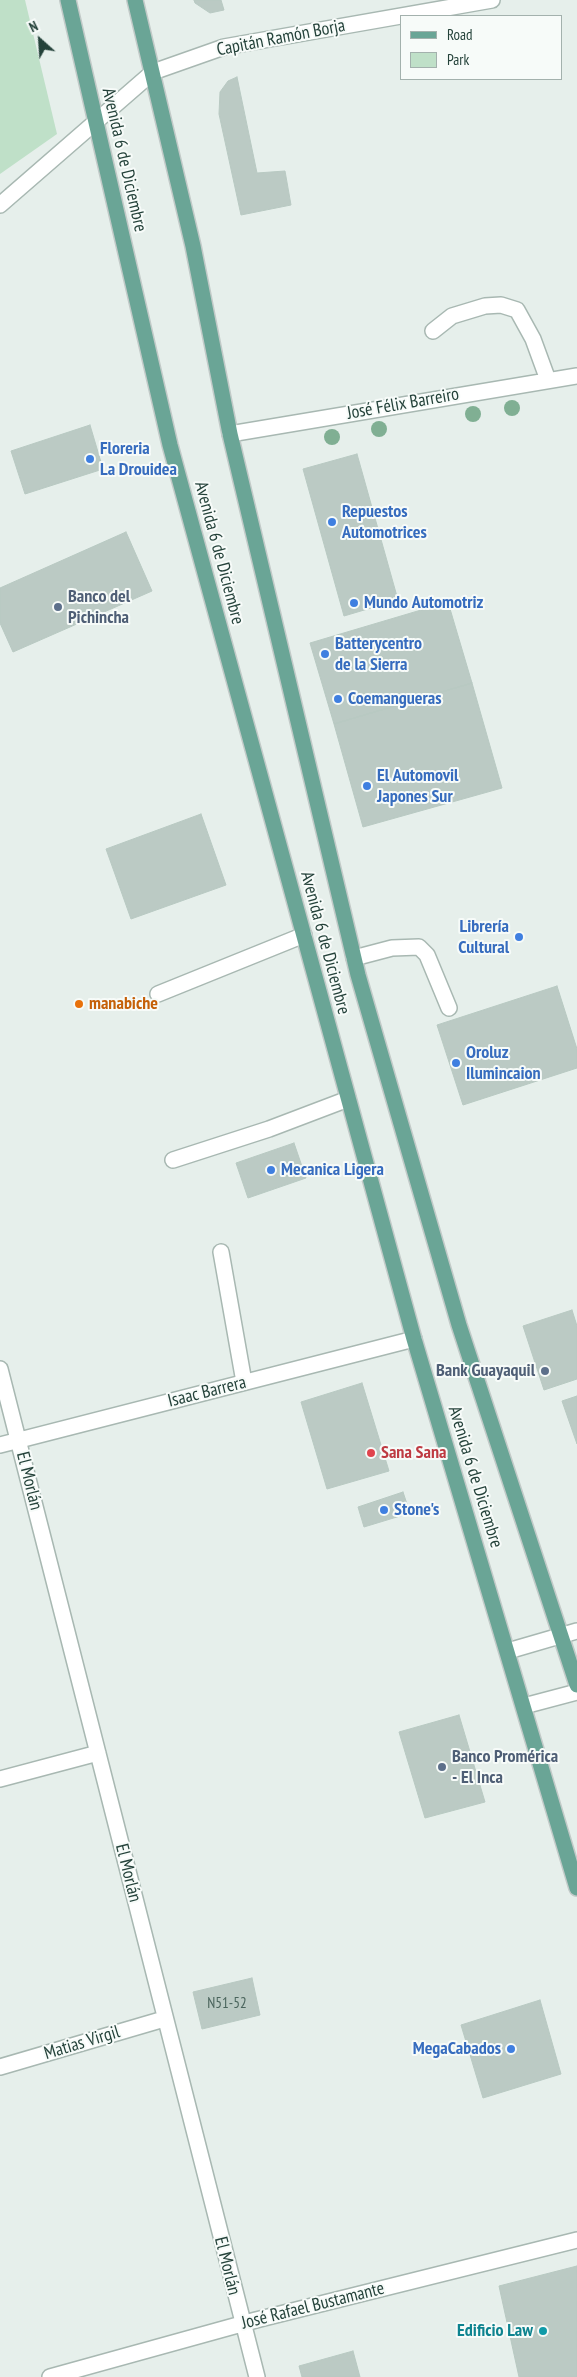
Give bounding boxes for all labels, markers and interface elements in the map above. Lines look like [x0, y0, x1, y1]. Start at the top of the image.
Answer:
north arrow [15, 15, 65, 65]
street label: Capitán Ramón Borja [215, 15, 347, 61]
legend [400, 15, 562, 80]
text: N [26, 17, 41, 36]
text: Road [447, 25, 473, 44]
text: Park [447, 50, 469, 69]
street label: Avenida 6 de Diciembre [97, 86, 151, 234]
street label: José Félix Barreiro [345, 384, 461, 424]
place label: Floreria La Drouidea [100, 438, 177, 480]
marker: Floreria La Drouidea [84, 453, 96, 465]
street label: Avenida 6 de Diciembre [190, 479, 248, 627]
place label: Repuestos Automotrices [342, 501, 427, 544]
marker: Repuestos Automotrices [326, 516, 338, 528]
place label: Banco del Pichincha [68, 586, 130, 628]
place label: Mundo Automotriz [364, 592, 483, 614]
marker: Mundo Automotriz [348, 597, 360, 609]
marker: Banco del Pichincha [52, 601, 64, 613]
place label: Batterycentro de la Sierra [335, 633, 422, 676]
marker: Batterycentro de la Sierra [319, 648, 331, 660]
place label: Coemangueras [348, 688, 442, 710]
marker: Coemangueras [332, 693, 344, 705]
place label: El Automovil Japones Sur [377, 765, 458, 808]
marker: El Automovil Japones Sur [361, 780, 373, 792]
street label: Avenida 6 de Diciembre [296, 869, 354, 1017]
place label: Librería Cultural [458, 916, 509, 959]
marker: Librería Cultural [513, 931, 525, 943]
place label: manabiche [89, 993, 158, 1015]
marker: manabiche [73, 998, 85, 1010]
place label: Oroluz Ilumincaion [466, 1042, 541, 1084]
marker: Oroluz Ilumincaion [450, 1057, 462, 1069]
place label: Mecanica Ligera [281, 1159, 384, 1181]
marker: Mecanica Ligera [265, 1164, 277, 1176]
place label: Bank Guayaquil [436, 1360, 535, 1382]
marker: Bank Guayaquil [539, 1365, 551, 1377]
street label: Isaac Barrera [166, 1372, 248, 1412]
street label: Avenida 6 de Diciembre [443, 1404, 507, 1550]
place label: Sana Sana [381, 1442, 446, 1464]
marker: Sana Sana [365, 1447, 377, 1459]
street label: El Morlán [11, 1450, 47, 1512]
place label: Stone's [394, 1499, 439, 1521]
marker: Stone's [378, 1504, 390, 1516]
place label: Banco Promérica - El Inca [452, 1746, 558, 1788]
marker: Banco Promérica - El Inca [436, 1761, 448, 1773]
street label: El Morlán [110, 1842, 146, 1904]
house number: N51-52 [207, 1995, 247, 2013]
street label: Matias Virgil [42, 2021, 122, 2065]
place label: MegaCabados [413, 2038, 501, 2060]
marker: MegaCabados [505, 2043, 517, 2055]
street label: El Morlán [209, 2235, 245, 2297]
street label: José Rafael Bustamante [239, 2278, 387, 2334]
place label: Edificio Law [457, 2320, 533, 2342]
marker: Edificio Law [537, 2325, 549, 2337]

